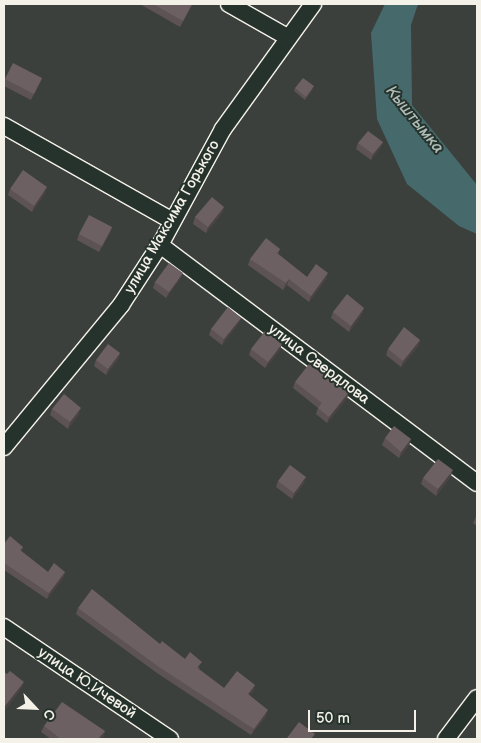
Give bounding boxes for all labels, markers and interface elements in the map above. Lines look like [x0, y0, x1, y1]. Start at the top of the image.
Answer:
water label: Кыштымка [381, 82, 447, 158]
street label: улица Максима Горького [121, 137, 223, 297]
street label: улица Свердлова [265, 320, 373, 408]
street label: улица Ю.Ичевой [34, 643, 140, 723]
north arrow [10, 683, 60, 733]
scale bar [311, 700, 418, 732]
text: С [39, 707, 59, 723]
text: 50 m [316, 709, 350, 728]

